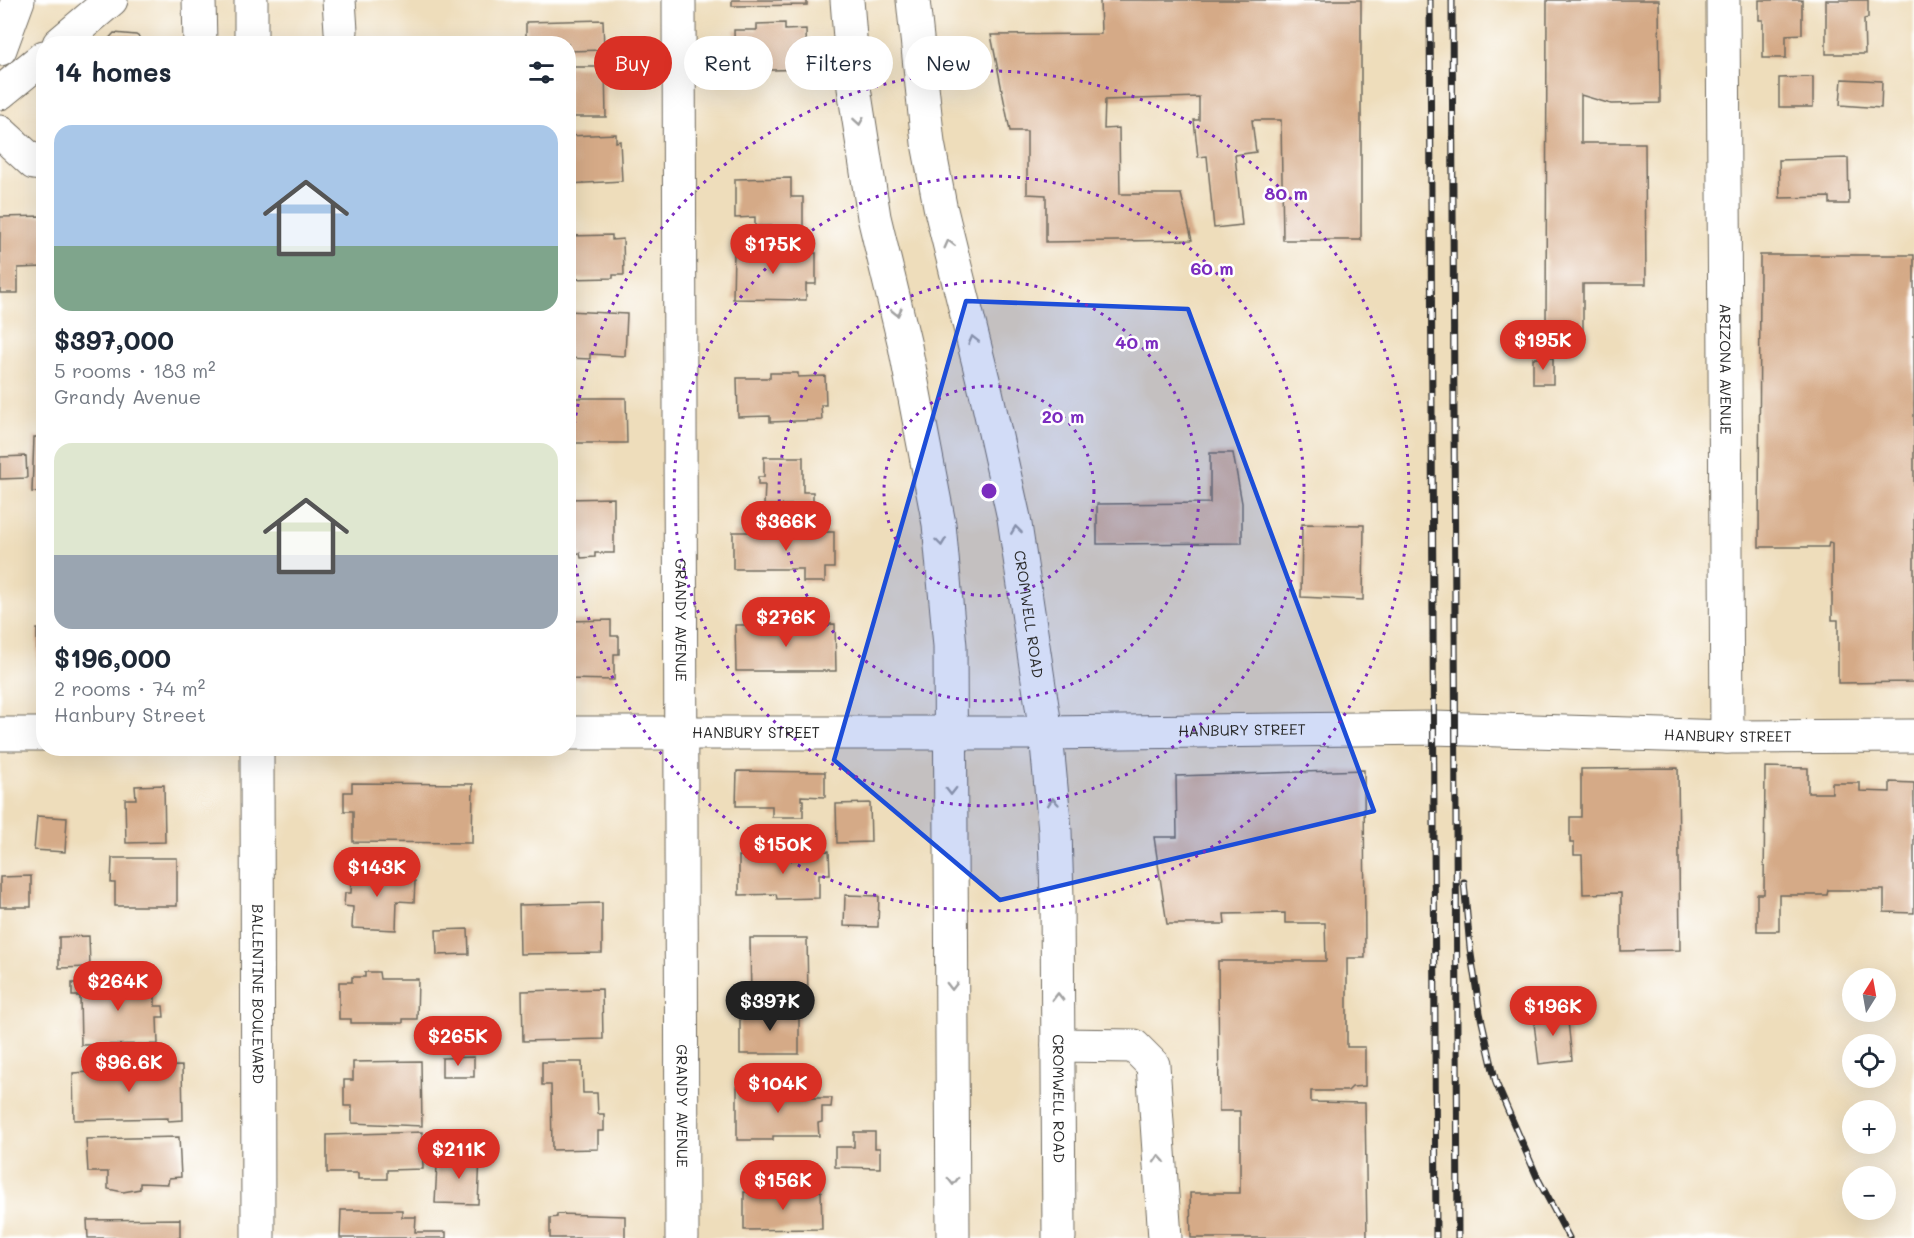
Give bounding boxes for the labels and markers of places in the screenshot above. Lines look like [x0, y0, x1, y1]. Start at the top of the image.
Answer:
pin: $175K [731, 224, 815, 275]
pin: $195K [1501, 320, 1585, 371]
centre of rings [979, 481, 999, 501]
pin: $366K [744, 501, 828, 552]
pin: $276K [744, 597, 828, 648]
pin: $150K [741, 824, 825, 875]
pin: $143K [335, 847, 419, 898]
pin: $264K [76, 961, 160, 1012]
pin: $397K [728, 981, 812, 1032]
pin: $196K [1511, 986, 1595, 1037]
pin: $265K [416, 1016, 500, 1067]
pin: $96.6K [80, 1042, 178, 1093]
pin: $104K [736, 1063, 820, 1114]
pin: $211K [417, 1129, 501, 1180]
pin: $156K [741, 1160, 825, 1211]

